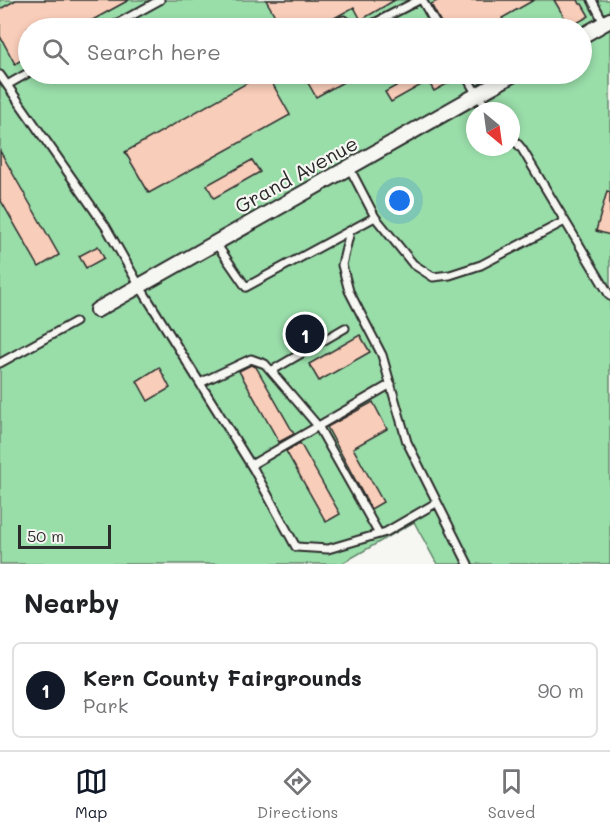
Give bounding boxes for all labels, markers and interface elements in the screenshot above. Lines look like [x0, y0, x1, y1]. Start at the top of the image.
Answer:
search box [18, 18, 592, 84]
icon: search [39, 35, 72, 68]
text: Search here [87, 37, 221, 66]
north arrow [466, 102, 520, 156]
street label: Grand Avenue [230, 129, 362, 219]
your location [385, 186, 414, 215]
pin: 1 [286, 312, 324, 356]
scale bar [18, 522, 111, 550]
text: 50 m [27, 525, 64, 546]
text: Nearby [24, 586, 119, 620]
text: Kern County Fairgrounds [83, 663, 362, 692]
text: 1 [41, 677, 50, 703]
text: 90 m [538, 677, 584, 703]
text: Park [83, 692, 128, 718]
tab: Map [75, 765, 108, 822]
tab: Directions [257, 765, 338, 822]
tab: Saved [488, 765, 535, 822]

